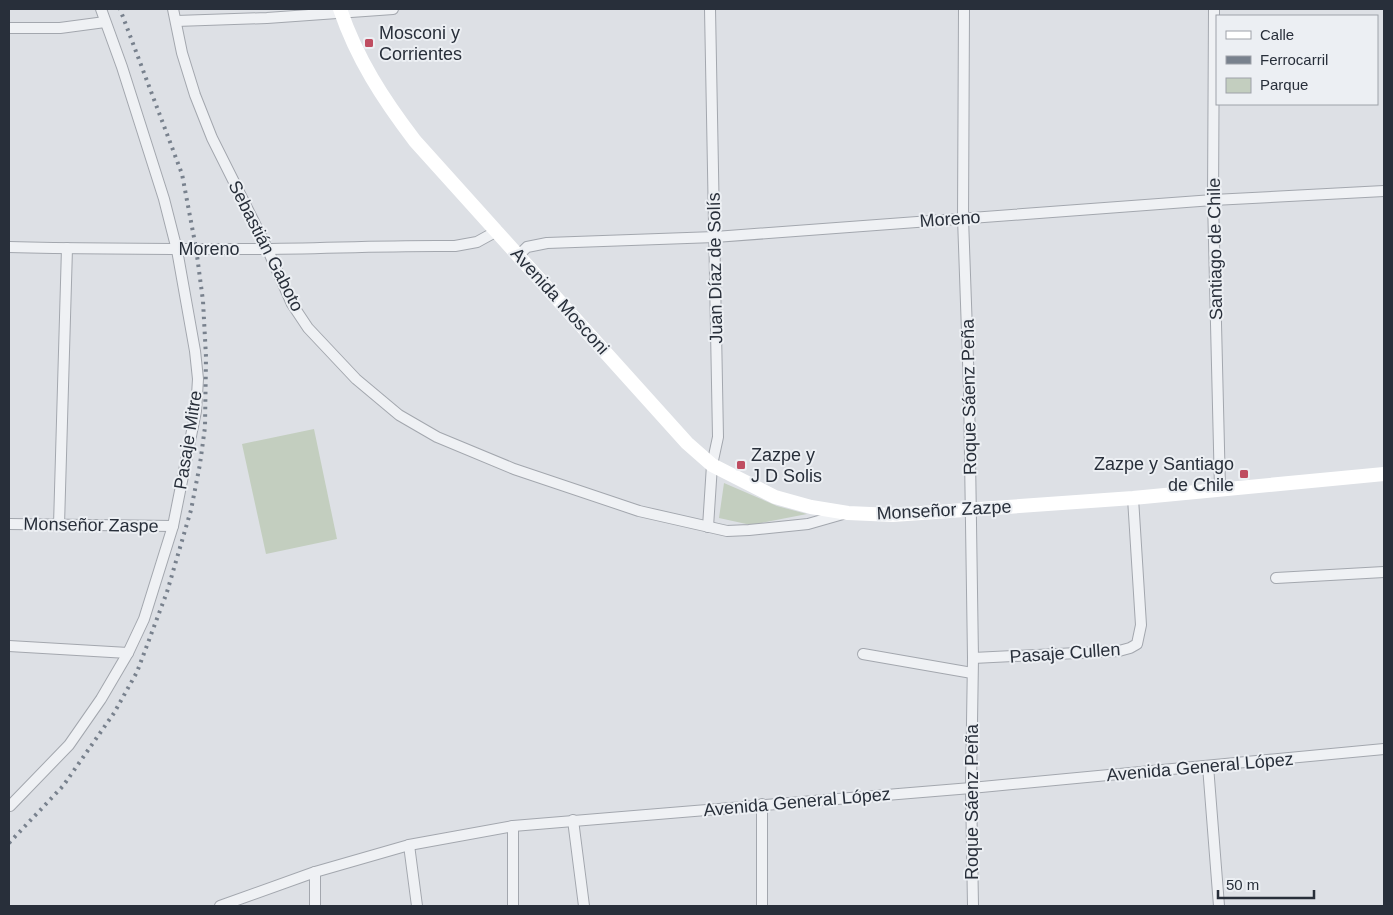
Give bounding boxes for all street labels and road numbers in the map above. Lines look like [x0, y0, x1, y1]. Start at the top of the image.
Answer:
street label: Sebastián Gaboto [224, 177, 308, 315]
street label: Santiago de Chile [1204, 178, 1226, 320]
street label: Juan Díaz de Solís [704, 192, 726, 344]
street label: Moreno [919, 207, 981, 231]
street label: Moreno [178, 239, 240, 259]
street label: Avenida Mosconi [507, 243, 613, 359]
street label: Roque Sáenz Peña [958, 318, 980, 475]
street label: Pasaje Mitre [170, 389, 206, 491]
street label: Monseñor Zazpe [876, 496, 1012, 524]
street label: Monseñor Zaspe [23, 514, 159, 536]
street label: Pasaje Cullen [1009, 639, 1121, 667]
street label: Roque Sáenz Peña [962, 723, 982, 880]
street label: Avenida General López [1106, 749, 1294, 785]
street label: Avenida General López [703, 784, 891, 820]

